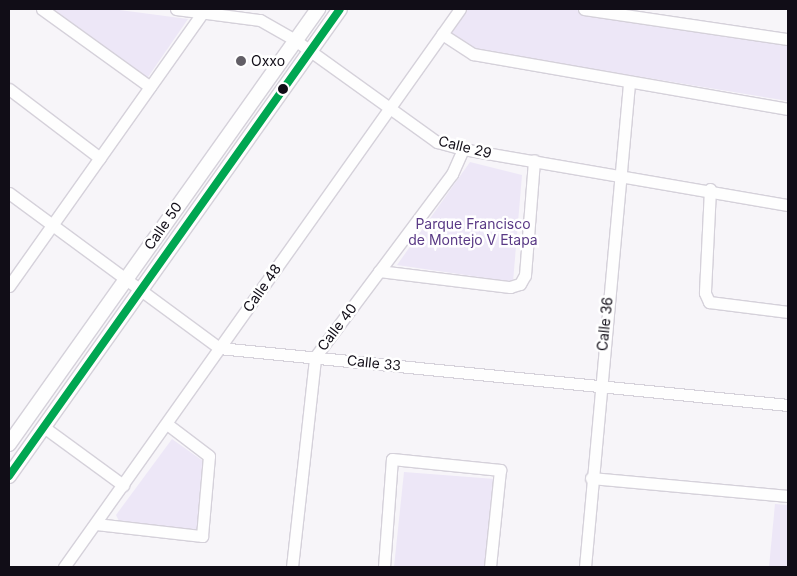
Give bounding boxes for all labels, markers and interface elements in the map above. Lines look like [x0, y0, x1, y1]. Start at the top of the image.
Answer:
place label: Oxxo [251, 53, 285, 69]
marker: Oxxo [235, 55, 247, 67]
unlabelled marker [278, 84, 288, 94]
street label: Calle 29 [437, 132, 493, 162]
street label: Calle 50 [141, 199, 185, 253]
park label: Parque Francisco de Montejo V Etapa [408, 216, 538, 248]
street label: Calle 48 [239, 261, 285, 315]
street label: Calle 36 [594, 296, 616, 352]
street label: Calle 40 [314, 300, 360, 354]
street label: Calle 33 [346, 352, 402, 374]

